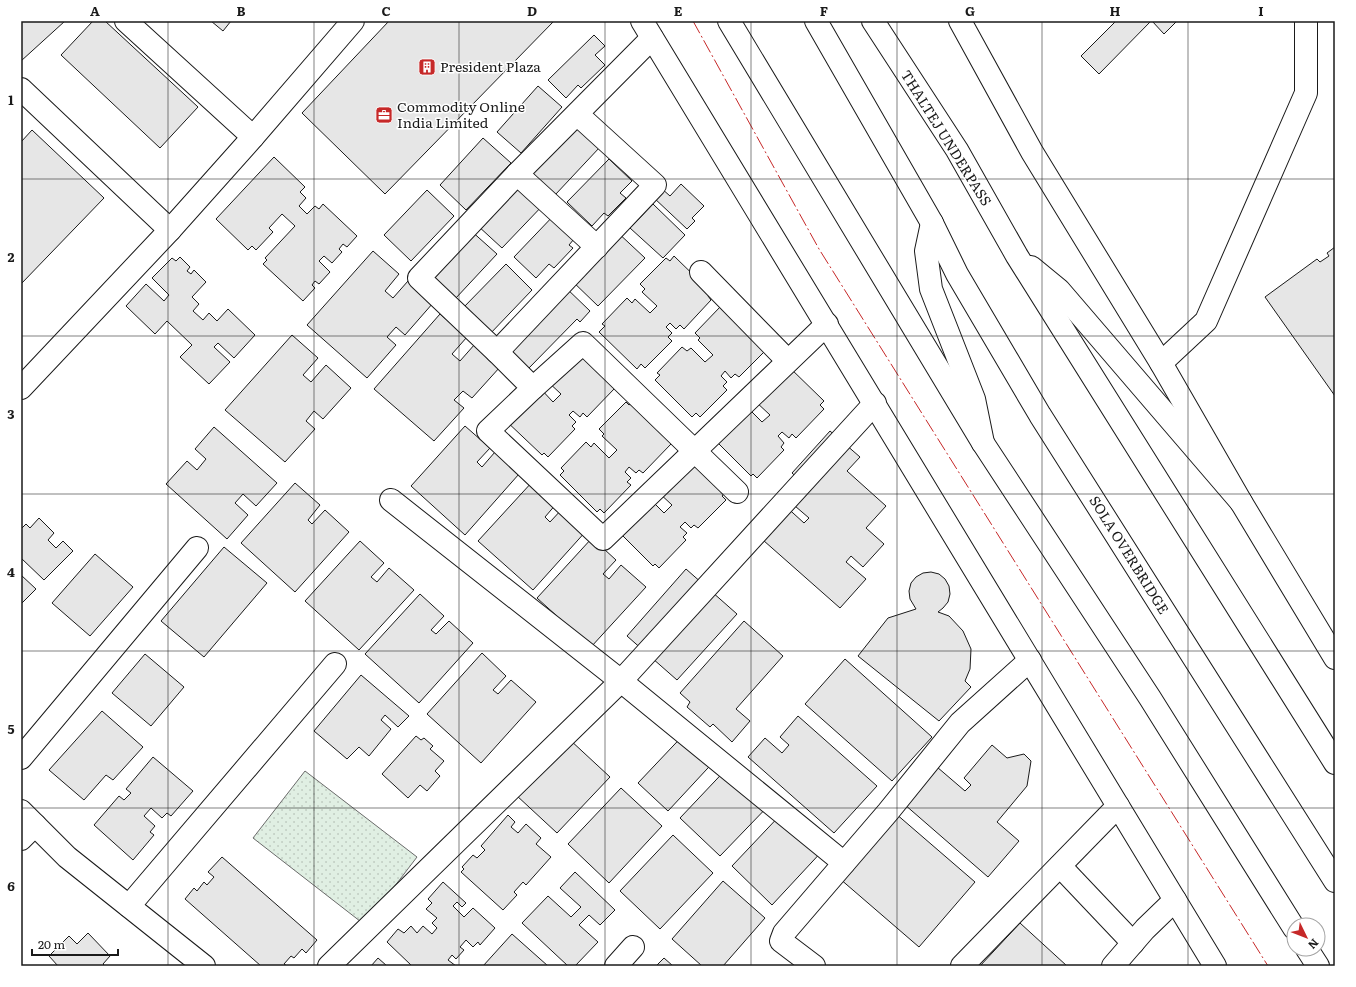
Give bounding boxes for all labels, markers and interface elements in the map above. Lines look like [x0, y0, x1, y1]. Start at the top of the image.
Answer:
text: A [90, 1, 100, 20]
text: B [237, 1, 246, 20]
text: C [381, 1, 391, 20]
text: D [527, 1, 537, 20]
text: E [674, 1, 683, 20]
text: F [820, 1, 828, 20]
text: G [965, 1, 975, 20]
text: H [1110, 1, 1121, 20]
text: I [1258, 1, 1264, 20]
place label: President Plaza [440, 56, 541, 76]
building icon: President Plaza [417, 57, 437, 77]
street label: THALTEJ UNDERPASS [897, 66, 997, 209]
text: 1 [8, 90, 14, 109]
place label: Commodity Online India Limited [397, 96, 525, 132]
office icon: Commodity Online India Limited [374, 105, 394, 125]
text: 2 [8, 247, 15, 266]
text: 3 [7, 404, 15, 423]
street label: SOLA OVERBRIDGE [1085, 492, 1174, 617]
text: 4 [7, 562, 15, 581]
text: 5 [7, 719, 15, 738]
text: 6 [7, 876, 15, 895]
north arrow [1286, 917, 1326, 957]
scale bar [32, 931, 118, 957]
text: 20 m [38, 935, 65, 953]
text: N [1305, 936, 1323, 953]

